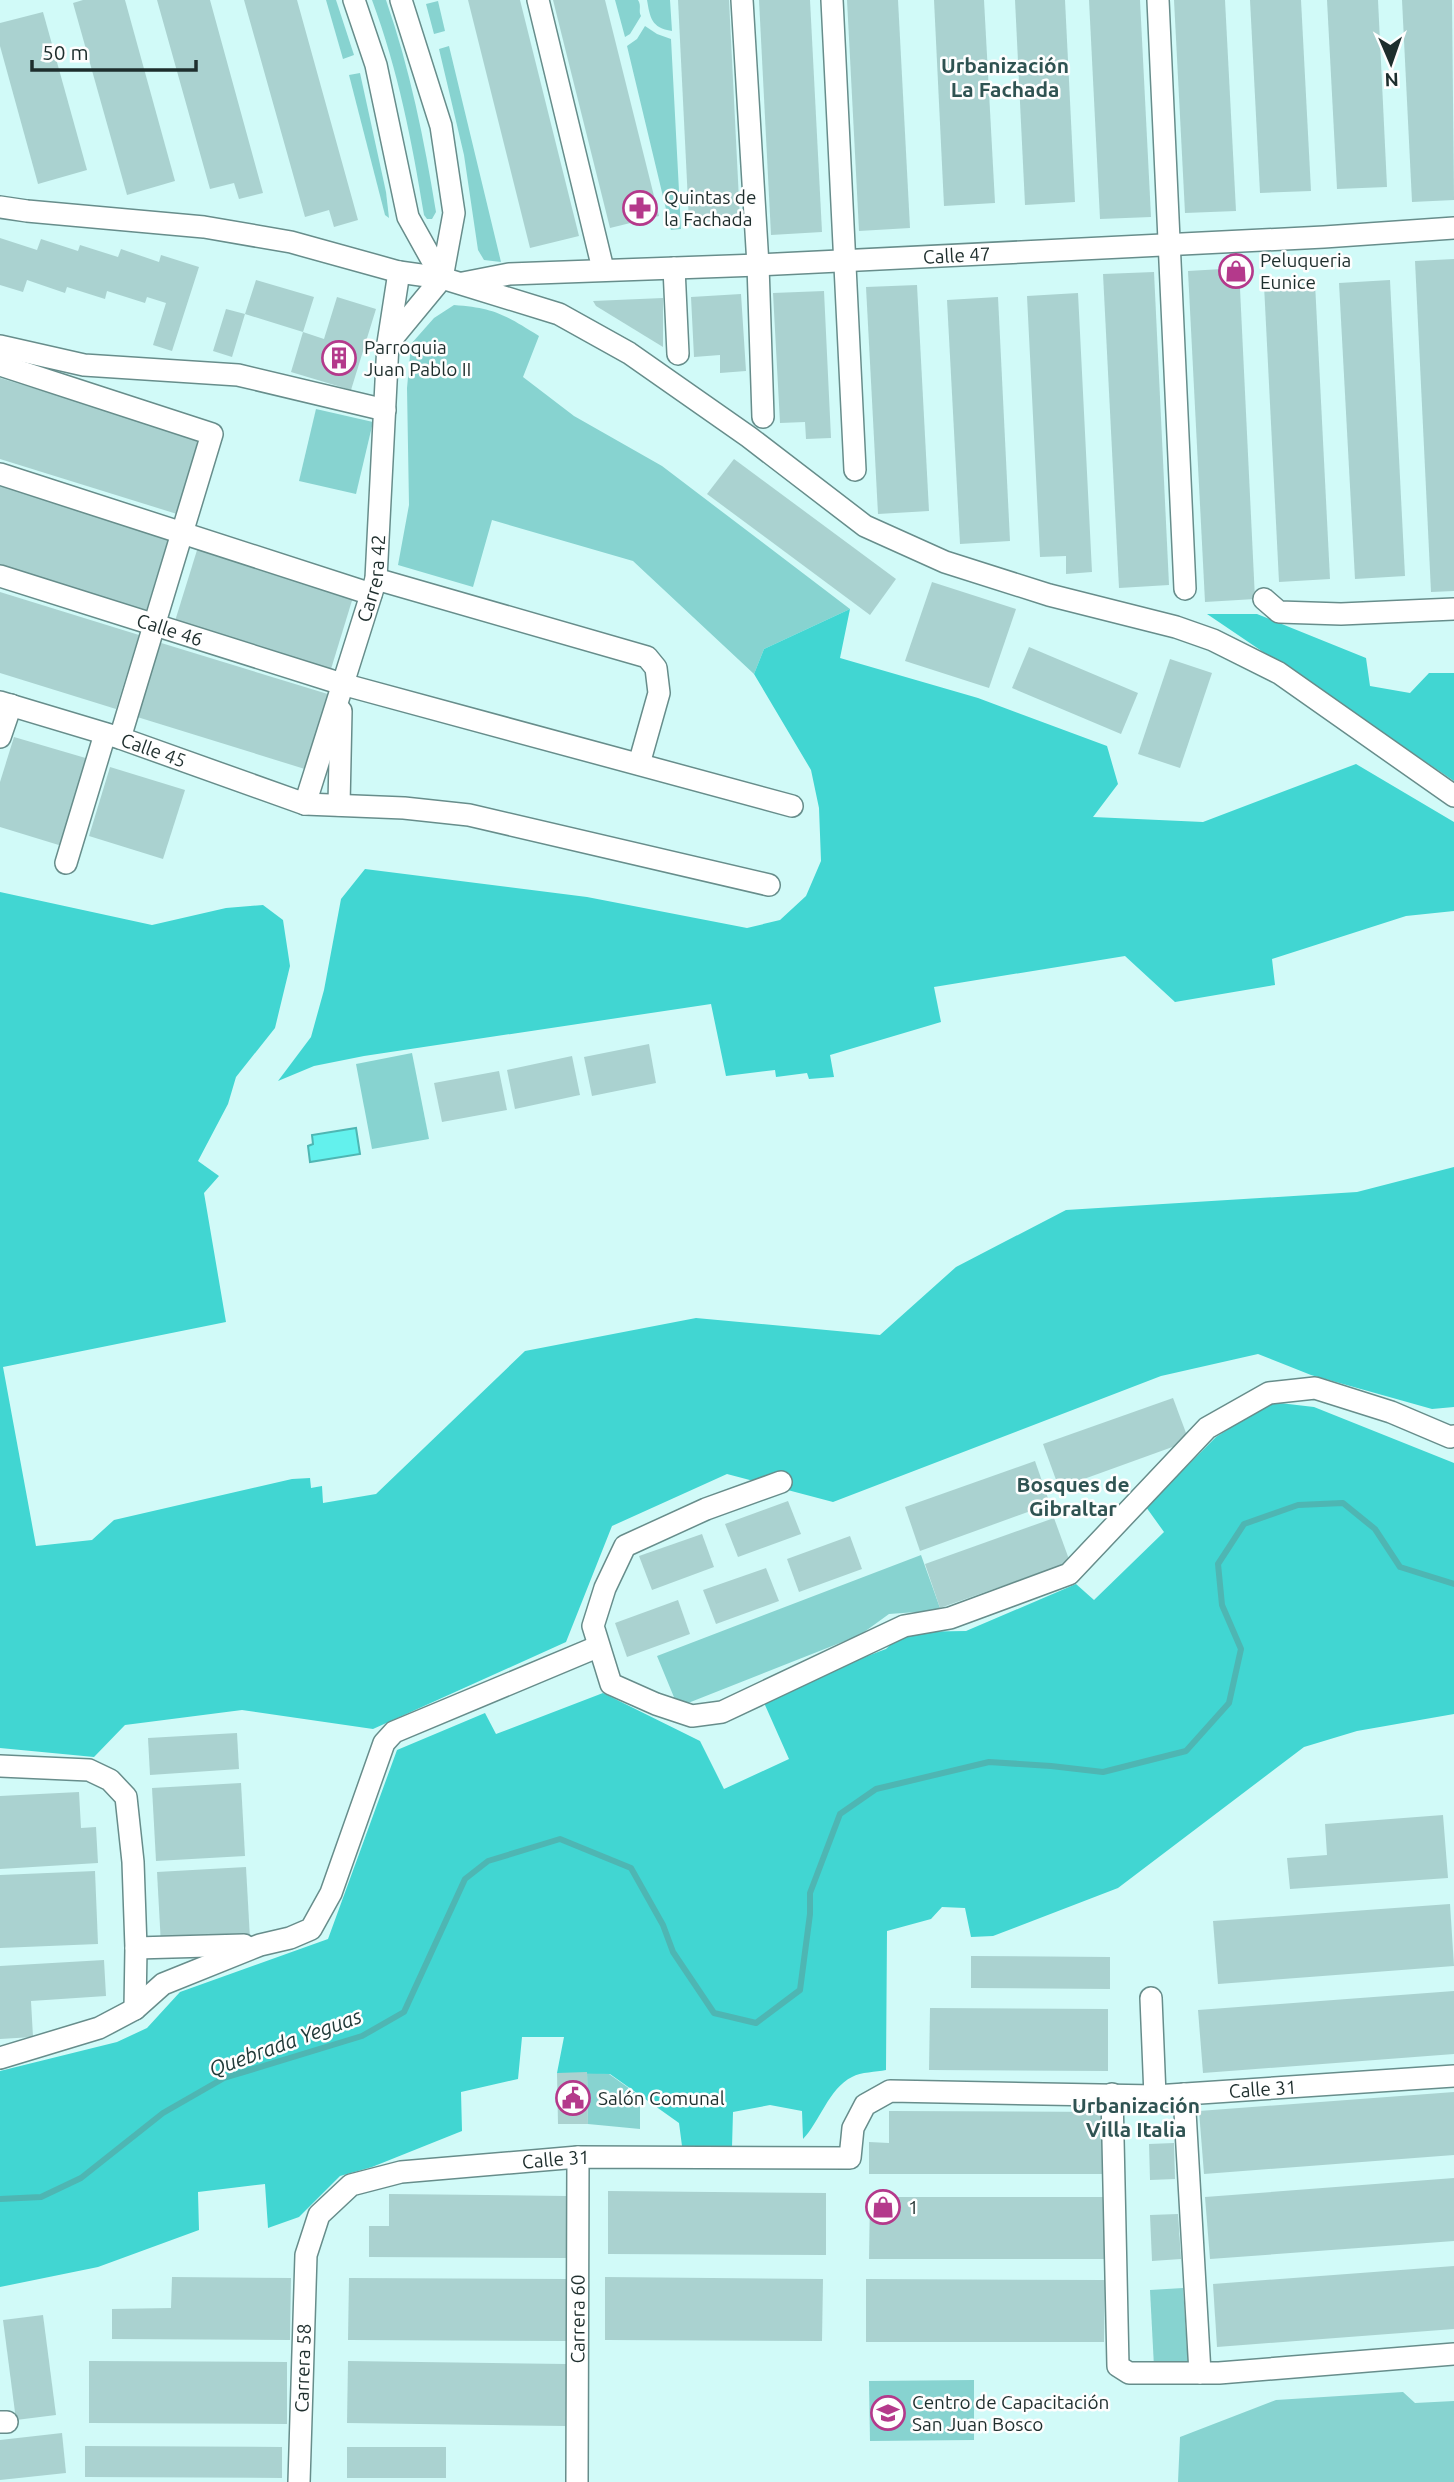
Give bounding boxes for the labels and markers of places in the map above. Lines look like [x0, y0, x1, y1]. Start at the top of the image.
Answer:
place label: Quintas de la Fachada [664, 186, 756, 230]
pharmacy icon: Quintas de la Fachada [621, 189, 659, 227]
place label: Peluqueria Eunice [1260, 249, 1351, 293]
shop icon: Peluqueria Eunice [1217, 252, 1255, 290]
place label: Parroquia Juan Pablo II [364, 336, 471, 380]
building icon: Parroquia Juan Pablo II [320, 339, 358, 377]
public building icon: Salón Comunal [554, 2079, 592, 2117]
place label: Salón Comunal [598, 2087, 725, 2109]
shop icon: 1 [864, 2188, 902, 2226]
place label: 1 [908, 2196, 919, 2218]
place label: Centro de Capacitación San Juan Bosco [912, 2391, 1109, 2435]
school or university icon: Centro de Capacitación San Juan Bosco [869, 2394, 907, 2432]

